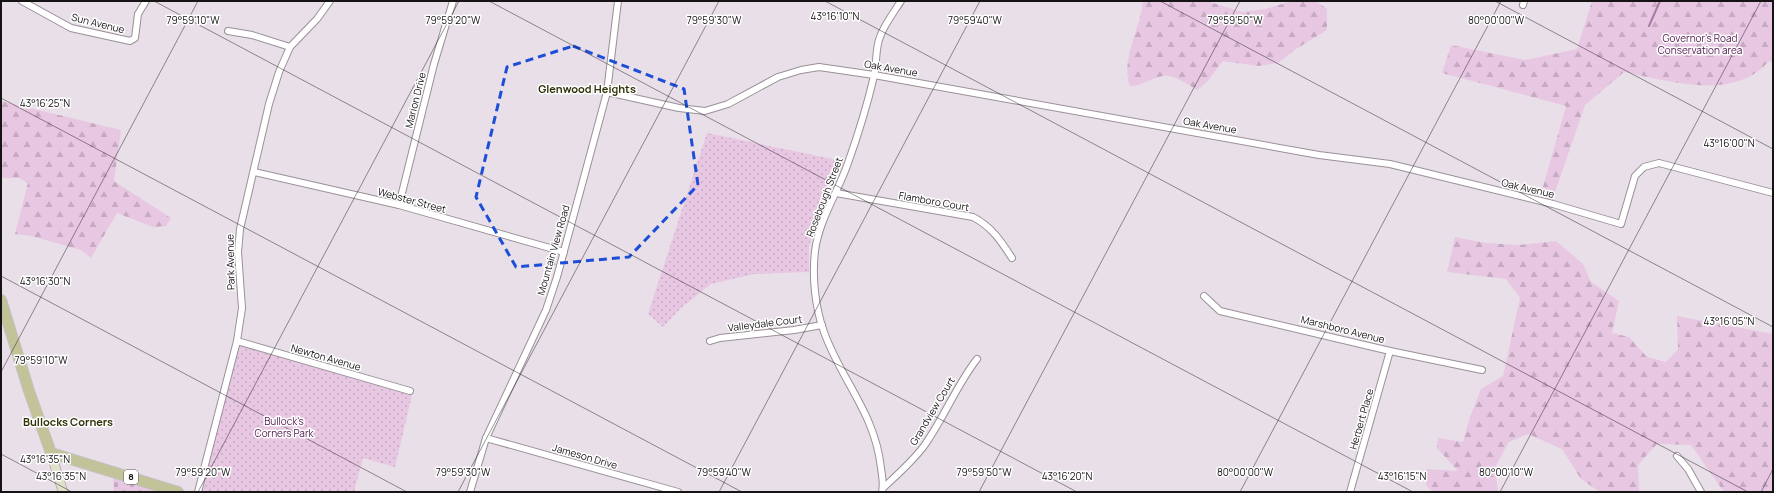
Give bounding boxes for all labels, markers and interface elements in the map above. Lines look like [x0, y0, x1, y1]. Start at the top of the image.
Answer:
text: 43°16'10"N [811, 9, 860, 23]
street label: Sun Avenue [70, 10, 126, 36]
text: 79°59'10"W [166, 13, 220, 27]
text: 79°59'20"W [426, 13, 481, 27]
text: 79°59'30"W [687, 13, 742, 27]
text: 79°59'40"W [948, 13, 1003, 27]
text: 79°59'50"W [1208, 13, 1263, 27]
text: 80°00'00"W [1468, 13, 1525, 27]
park label: Governor's Road Conservation area [1658, 31, 1742, 57]
street label: Oak Avenue [863, 56, 919, 80]
street label: Marion Drive [401, 70, 429, 129]
district label: Glenwood Heights [538, 81, 636, 96]
text: 43°16'25"N [20, 96, 70, 110]
street label: Oak Avenue [1182, 113, 1238, 137]
text: 43°16'00"N [1703, 136, 1755, 150]
street label: Rosebough Street [802, 155, 846, 239]
street label: Oak Avenue [1500, 175, 1556, 201]
street label: Webster Street [376, 184, 448, 216]
street label: Flamboro Court [898, 188, 970, 214]
street label: Mountain View Road [533, 203, 573, 297]
street label: Park Avenue [223, 234, 237, 290]
text: 43°16'30"N [20, 274, 70, 288]
street label: Valleydale Court [727, 311, 803, 335]
street label: Marshboro Avenue [1300, 312, 1387, 346]
text: 43°16'05"N [1704, 314, 1755, 328]
street label: Newton Avenue [289, 340, 363, 374]
text: 79°59'10"W [14, 353, 68, 367]
street label: Grandview Court [906, 374, 958, 448]
street label: Herbert Place [1346, 387, 1376, 451]
district label: Bullocks Corners [23, 414, 113, 429]
park label: Bullock's Corners Park [254, 414, 315, 440]
street label: Jameson Drive [551, 440, 619, 472]
text: 43°16'35"N [20, 452, 70, 466]
text: 79°59'20"W [176, 465, 231, 479]
text: 79°59'30"W [436, 465, 491, 479]
text: 79°59'40"W [697, 465, 752, 479]
text: 79°59'50"W [957, 465, 1012, 479]
text: 80°00'00"W [1217, 465, 1274, 479]
text: 80°00'10"W [1479, 465, 1534, 479]
text: 43°16'35"N [36, 469, 86, 483]
text: 43°16'20"N [1042, 469, 1093, 483]
text: 43°16'15"N [1378, 469, 1426, 483]
road number: 8 [124, 470, 138, 484]

